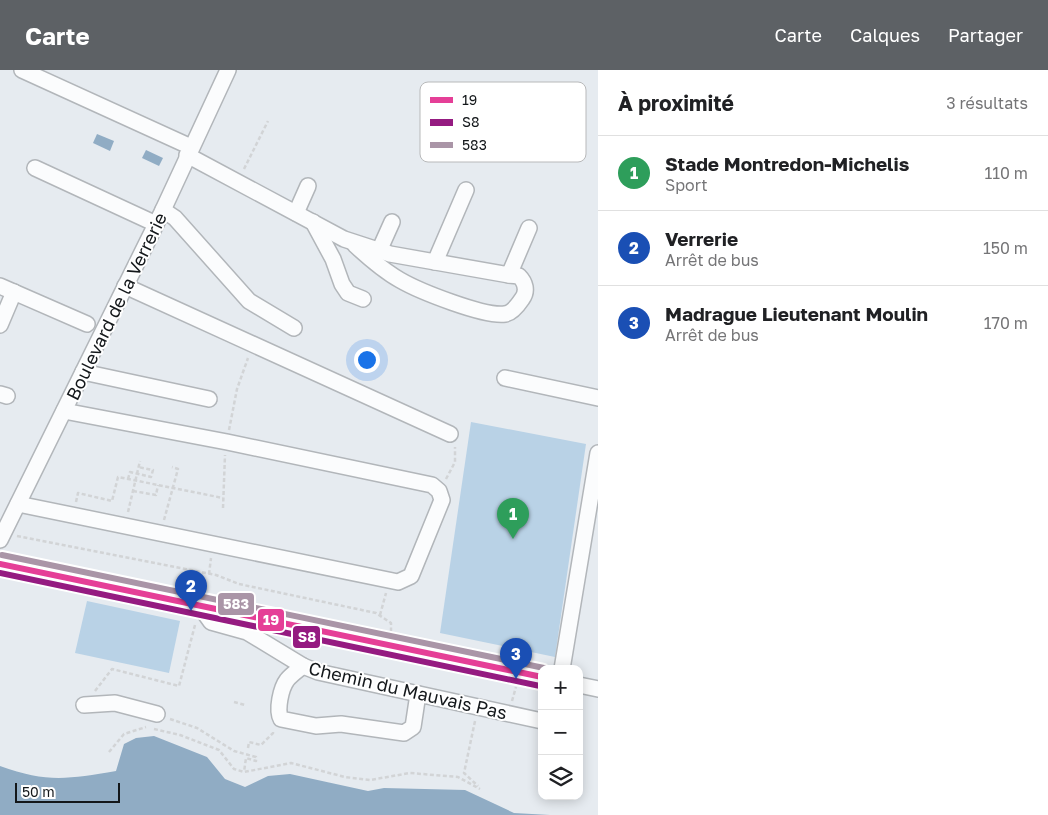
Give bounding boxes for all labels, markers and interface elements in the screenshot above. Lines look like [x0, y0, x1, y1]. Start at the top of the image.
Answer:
text: Carte [25, 21, 90, 50]
text: Carte [775, 24, 822, 46]
text: Calques [850, 24, 920, 46]
text: Partager [948, 24, 1023, 46]
legend [420, 82, 586, 162]
text: À proximité [618, 90, 734, 116]
text: 19 [462, 91, 477, 108]
text: 3 résultats [946, 93, 1028, 113]
text: S8 [462, 113, 480, 130]
text: 583 [462, 136, 487, 153]
text: Stade Montredon-Michelis [665, 152, 909, 175]
text: 1 [630, 163, 638, 183]
text: 110 m [984, 163, 1028, 183]
text: Sport [665, 175, 708, 195]
street label: Boulevard de la Verrerie [61, 209, 171, 403]
text: Verrerie [665, 227, 738, 250]
text: 2 [629, 238, 639, 258]
text: 150 m [983, 238, 1028, 258]
text: Arrêt de bus [665, 250, 759, 270]
text: Madrague Lieutenant Moulin [665, 302, 928, 325]
text: 3 [629, 313, 639, 333]
text: 170 m [984, 313, 1028, 333]
text: Arrêt de bus [665, 325, 759, 345]
your location [354, 347, 380, 373]
pin: 1 [497, 498, 529, 539]
pin: 2 [175, 570, 207, 611]
line badge: 583 [217, 592, 255, 616]
text: 583 [223, 595, 249, 612]
line badge: 19 [257, 608, 285, 632]
text: 19 [263, 611, 279, 628]
line badge: S8 [292, 625, 321, 649]
text: S8 [298, 628, 316, 645]
pin: 3 [500, 638, 532, 679]
street label: Chemin du Mauvais Pas [307, 656, 509, 724]
map controls [538, 665, 583, 800]
button: + [538, 665, 583, 710]
button: − [538, 710, 583, 755]
button: layers [538, 755, 583, 800]
scale bar [15, 780, 120, 803]
text: 50 m [22, 783, 55, 800]

